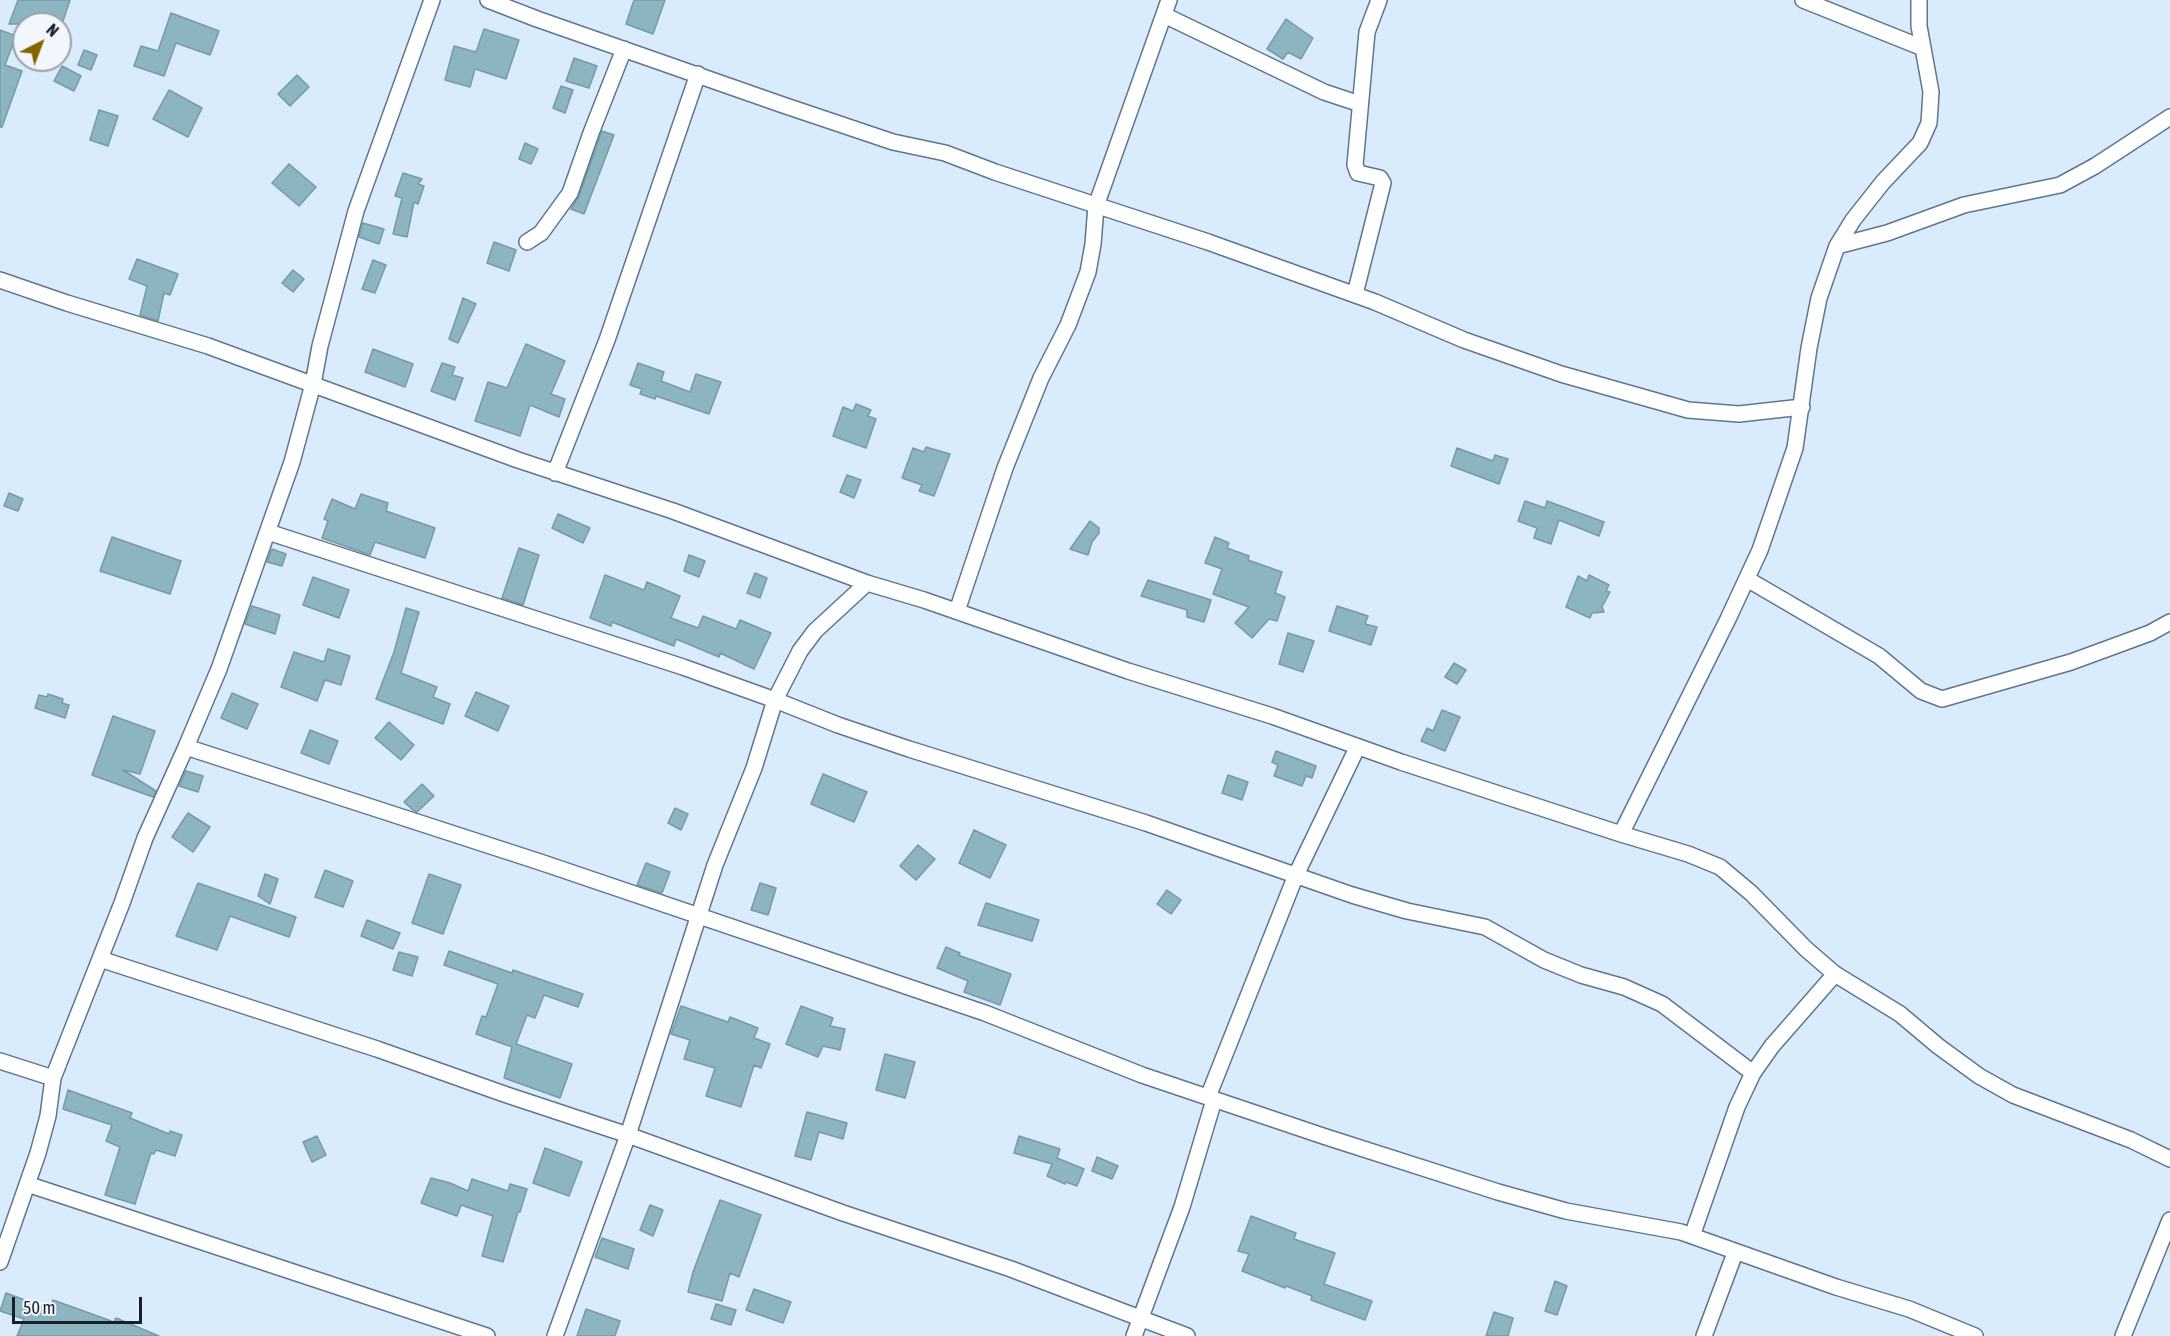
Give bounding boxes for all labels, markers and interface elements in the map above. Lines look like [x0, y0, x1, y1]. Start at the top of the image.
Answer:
north arrow [12, 12, 72, 72]
text: N [43, 20, 62, 40]
scale bar [15, 1285, 146, 1323]
text: 50 m [23, 1297, 55, 1318]

